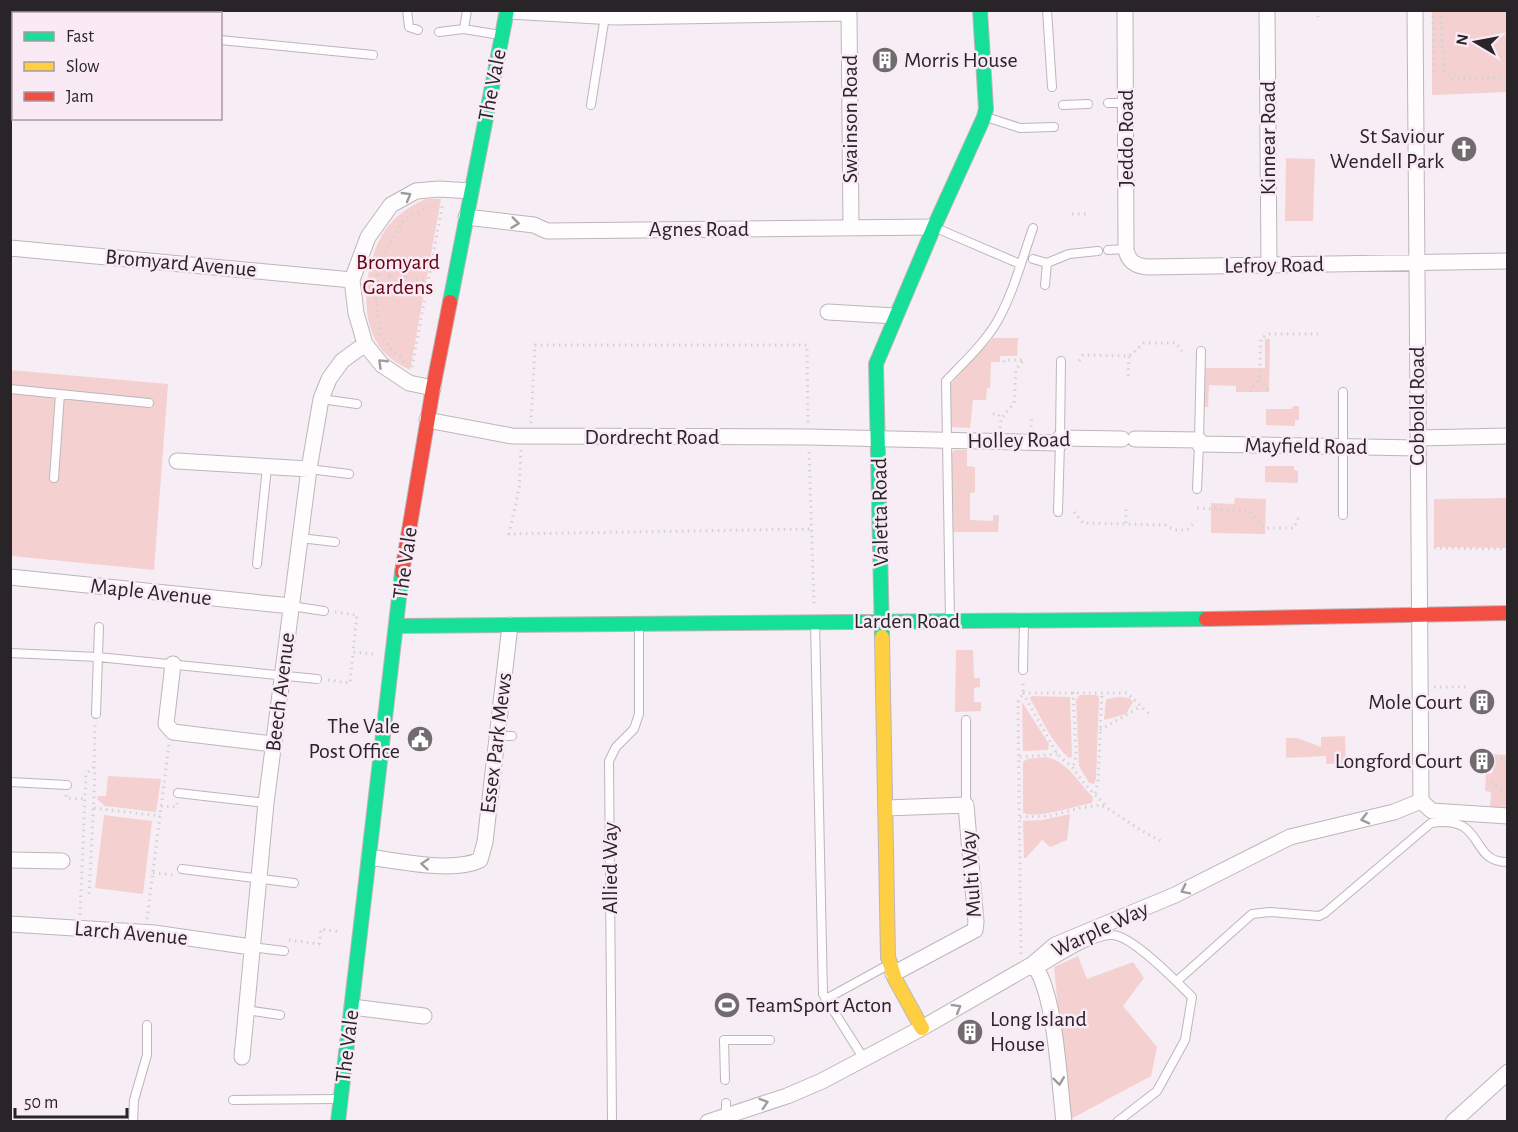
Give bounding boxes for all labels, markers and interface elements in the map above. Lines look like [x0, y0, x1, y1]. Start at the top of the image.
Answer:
legend [12, 12, 222, 120]
north arrow [1446, 12, 1506, 72]
text: Fast [66, 28, 94, 46]
text: N [1453, 33, 1471, 46]
building icon: Morris House [870, 45, 900, 75]
street label: The Vale [474, 47, 510, 123]
place label: Morris House [904, 49, 1018, 71]
street label: Swainson Road [839, 55, 861, 183]
text: Slow [66, 58, 99, 76]
street label: Kinnear Road [1257, 81, 1279, 195]
text: Jam [66, 88, 94, 106]
street label: Jeddo Road [1115, 89, 1137, 187]
place label: St Saviour Wendell Park [1330, 125, 1444, 172]
church icon: St Saviour Wendell Park [1449, 134, 1479, 164]
one-way arrow [401, 192, 411, 203]
one-way arrow [511, 217, 520, 229]
street label: Agnes Road [649, 218, 749, 240]
street label: Bromyard Avenue [104, 245, 258, 281]
park label: Bromyard Gardens [356, 251, 440, 298]
street label: Lefroy Road [1224, 253, 1324, 277]
street label: Cobbold Road [1406, 346, 1428, 466]
one-way arrow [378, 359, 388, 370]
street label: Dordrecht Road [585, 426, 719, 448]
street label: Holley Road [967, 428, 1071, 452]
street label: Mayfield Road [1244, 434, 1368, 458]
street label: Valetta Road [868, 458, 892, 566]
street label: The Vale [389, 525, 421, 601]
street label: Maple Avenue [89, 575, 213, 609]
street label: Larden Road [854, 610, 960, 632]
street label: Beech Avenue [262, 631, 298, 753]
street label: Essex Park Mews [476, 671, 516, 815]
building icon: Mole Court [1467, 687, 1497, 717]
place label: Mole Court [1368, 691, 1462, 713]
place label: The Vale Post Office [308, 715, 400, 762]
public building icon: The Vale Post Office [405, 724, 435, 754]
building icon: Longford Court [1467, 746, 1497, 776]
place label: Longford Court [1335, 750, 1462, 772]
one-way arrow [1360, 811, 1370, 824]
street label: Allied Way [599, 821, 621, 914]
street label: Multi Way [957, 829, 985, 918]
one-way arrow [420, 858, 429, 871]
one-way arrow [1181, 883, 1192, 894]
street label: Warple Way [1048, 897, 1152, 961]
street label: Larch Avenue [73, 917, 189, 949]
sports icon: TeamSport Acton [712, 990, 742, 1020]
place label: TeamSport Acton [746, 994, 892, 1016]
one-way arrow [951, 1004, 961, 1015]
place label: Long Island House [990, 1008, 1087, 1055]
street label: The Vale [332, 1009, 362, 1083]
building icon: Long Island House [955, 1017, 985, 1047]
one-way arrow [1052, 1077, 1065, 1086]
scale bar [15, 1081, 128, 1119]
text: 50 m [24, 1094, 58, 1112]
one-way arrow [758, 1098, 769, 1111]

